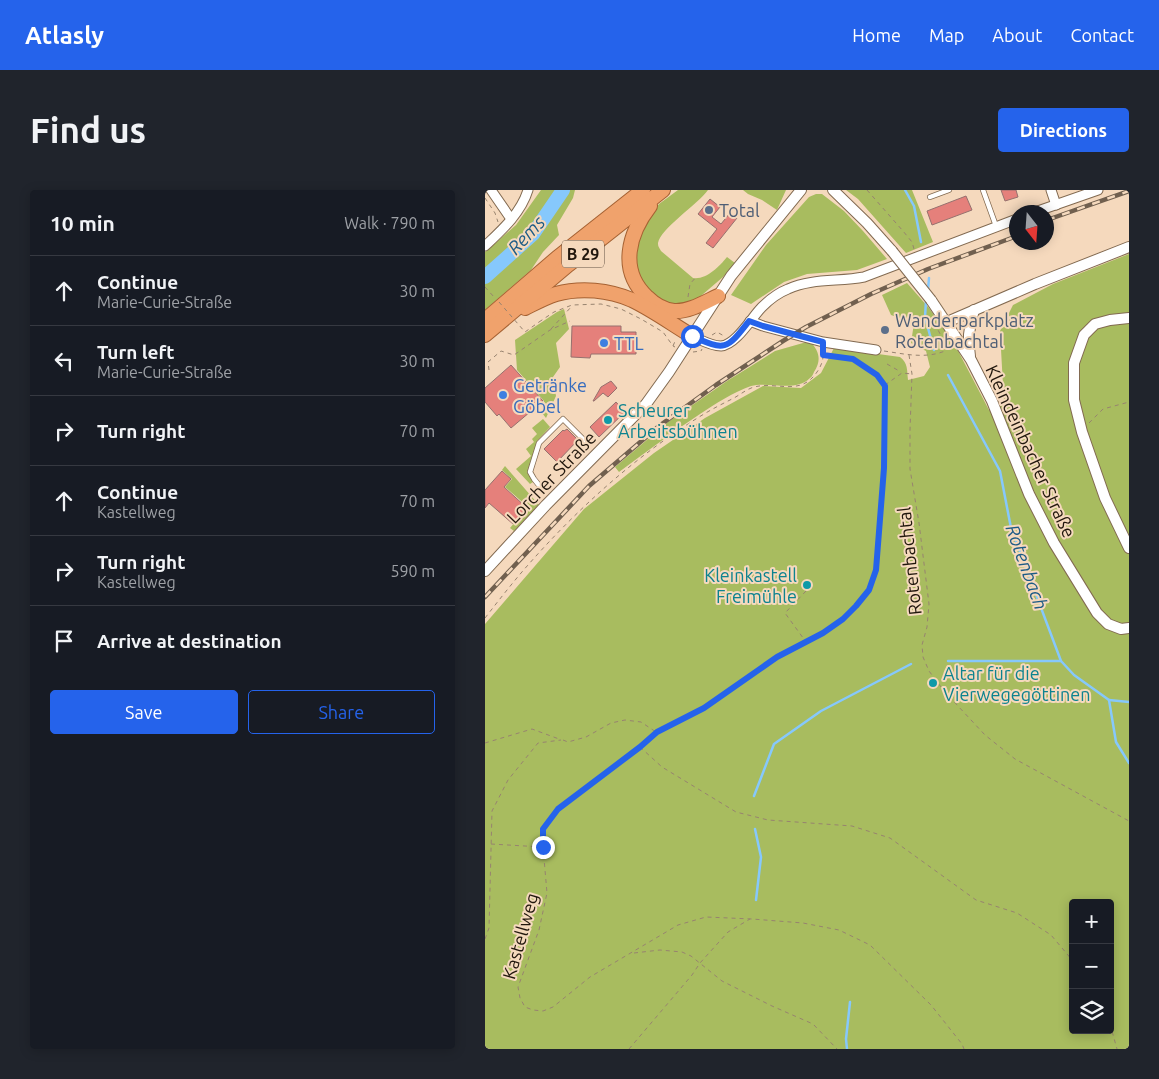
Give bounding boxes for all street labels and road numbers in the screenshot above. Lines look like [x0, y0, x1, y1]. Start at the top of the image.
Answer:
road number: B 29 [562, 241, 604, 268]
street label: Kleindeinbacher Straße [982, 362, 1080, 540]
street label: Lorcher Straße [502, 427, 600, 527]
street label: Rotenbachtal [893, 506, 925, 616]
street label: Kastellweg [498, 891, 542, 981]

